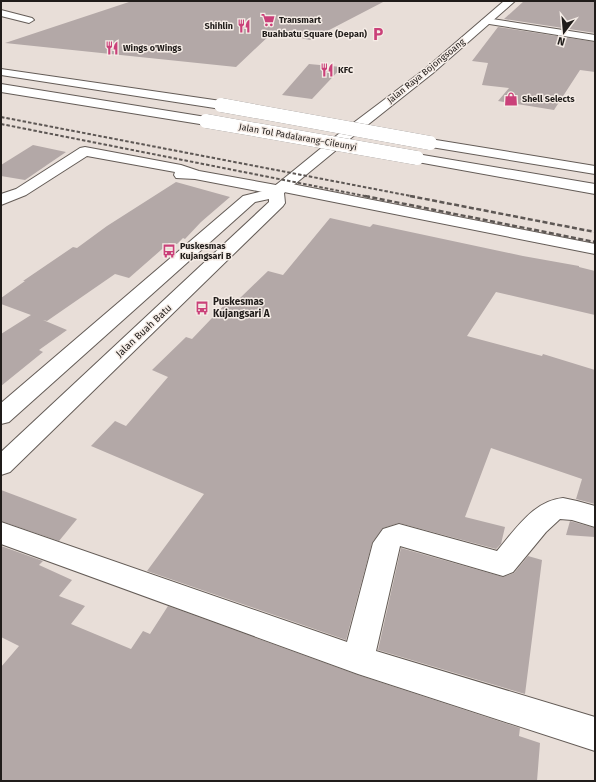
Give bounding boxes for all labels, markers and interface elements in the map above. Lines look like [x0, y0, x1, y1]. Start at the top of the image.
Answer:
supermarket icon: Transmart [260, 12, 276, 28]
north arrow [544, 12, 584, 52]
place label: Transmart [279, 15, 322, 25]
restaurant icon: Shihlin [236, 18, 252, 34]
place label: Shihlin [205, 21, 233, 31]
parking icon: Buahbatu Square (Depan) [370, 26, 386, 42]
place label: Buahbatu Square (Depan) [262, 29, 367, 39]
text: N [556, 34, 567, 48]
street label: Jalan Raya Bojongsoang [385, 36, 467, 105]
restaurant icon: Wings o'Wings [104, 40, 120, 56]
place label: Wings o'Wings [123, 43, 182, 53]
restaurant icon: KFC [319, 62, 335, 78]
place label: KFC [338, 65, 354, 75]
shop icon: Shell Selects [503, 91, 519, 107]
place label: Shell Selects [522, 94, 575, 104]
street label: Jalan Tol Padalarang–Cileunyi [238, 122, 358, 152]
place label: Puskesmas Kujangsari B [180, 241, 232, 261]
bus stop icon: Puskesmas Kujangsari B [161, 243, 177, 259]
place label: Puskesmas Kujangsari A [213, 296, 271, 320]
bus stop icon: Puskesmas Kujangsari A [194, 300, 210, 316]
street label: Jalan Buah Batu [114, 302, 174, 360]

